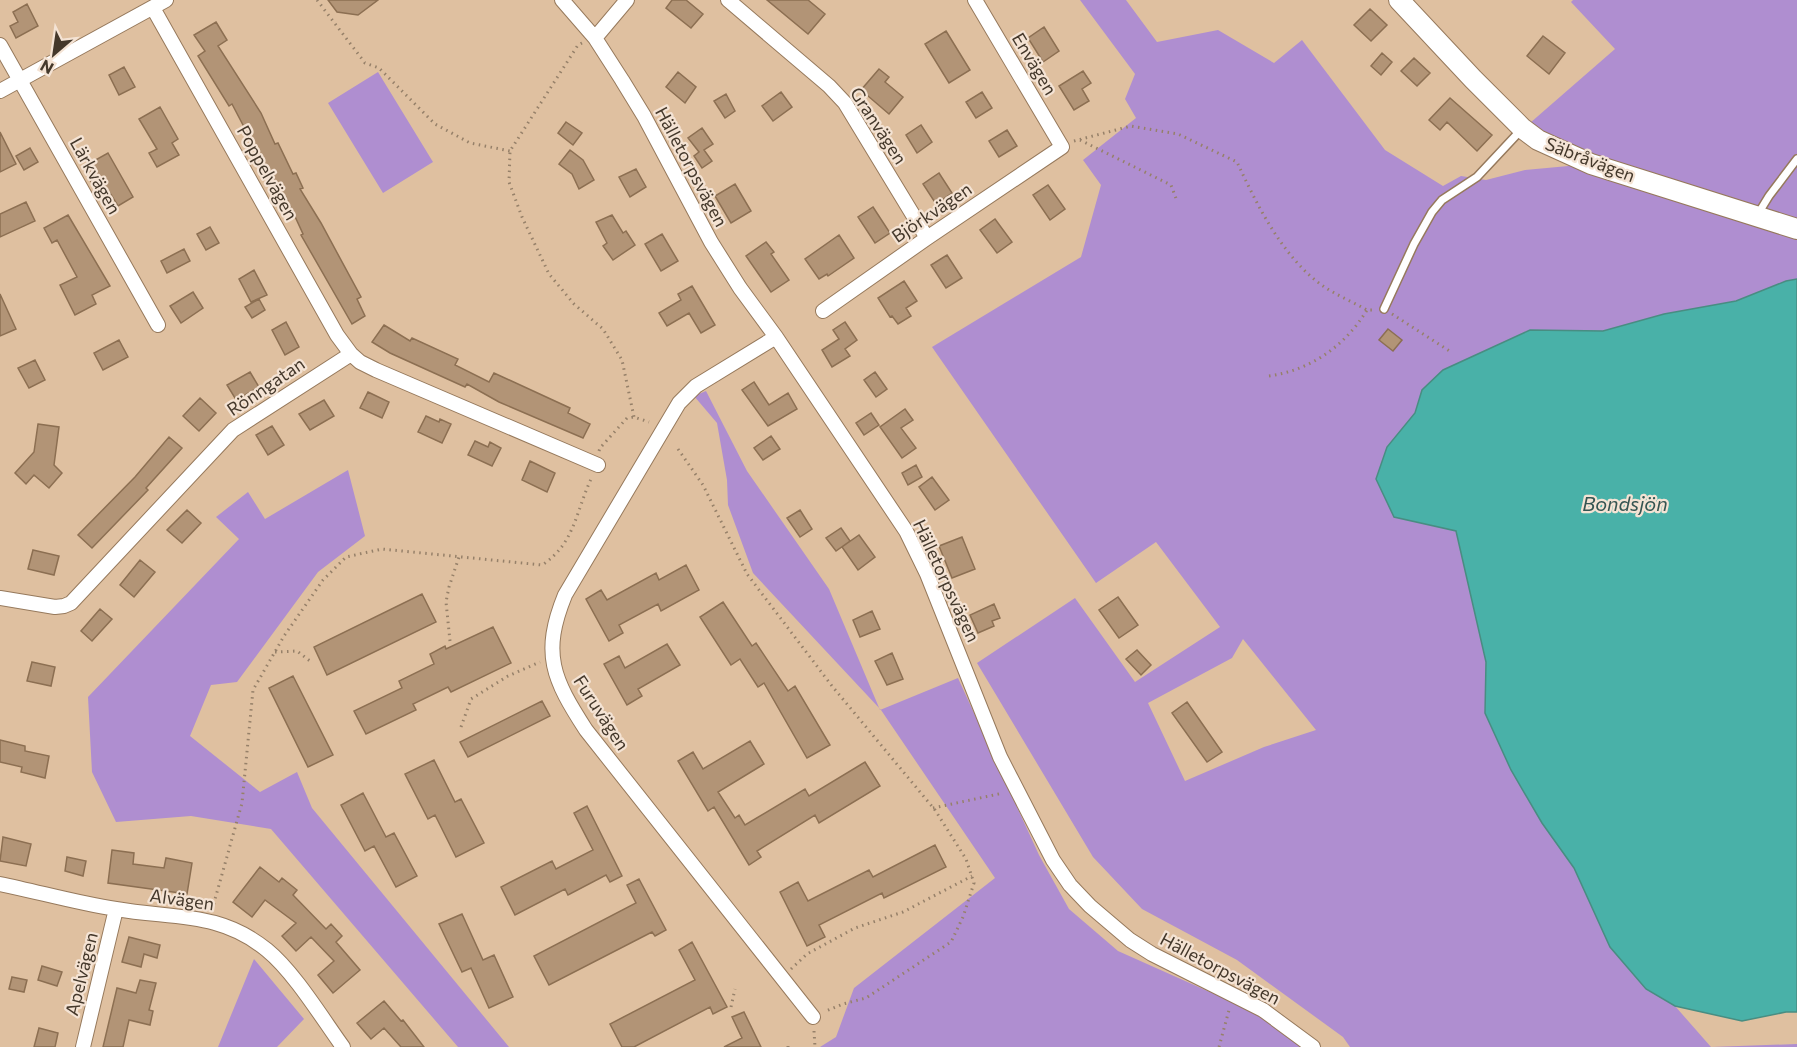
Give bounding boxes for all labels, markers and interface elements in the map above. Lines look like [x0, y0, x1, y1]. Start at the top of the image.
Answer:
north arrow [24, 24, 84, 84]
street label: Envägen [1008, 28, 1062, 99]
text: N [37, 56, 56, 79]
street label: Granvägen [846, 83, 912, 168]
street label: Hälletorpsvägen [651, 103, 733, 230]
street label: Poppelvägen [233, 121, 303, 224]
street label: Säbråvägen [1542, 132, 1638, 186]
street label: Lärkvägen [66, 133, 126, 218]
street label: Björkvägen [887, 177, 976, 247]
street label: Rönngatan [222, 352, 308, 420]
water label: Bondsjön [1582, 491, 1668, 515]
street label: Hälletorpsvägen [909, 516, 985, 645]
street label: Furuvägen [569, 671, 634, 754]
street label: Alvägen [149, 884, 216, 914]
street label: Hälletorpsvägen [1157, 927, 1284, 1009]
street label: Apelvägen [60, 930, 102, 1018]

